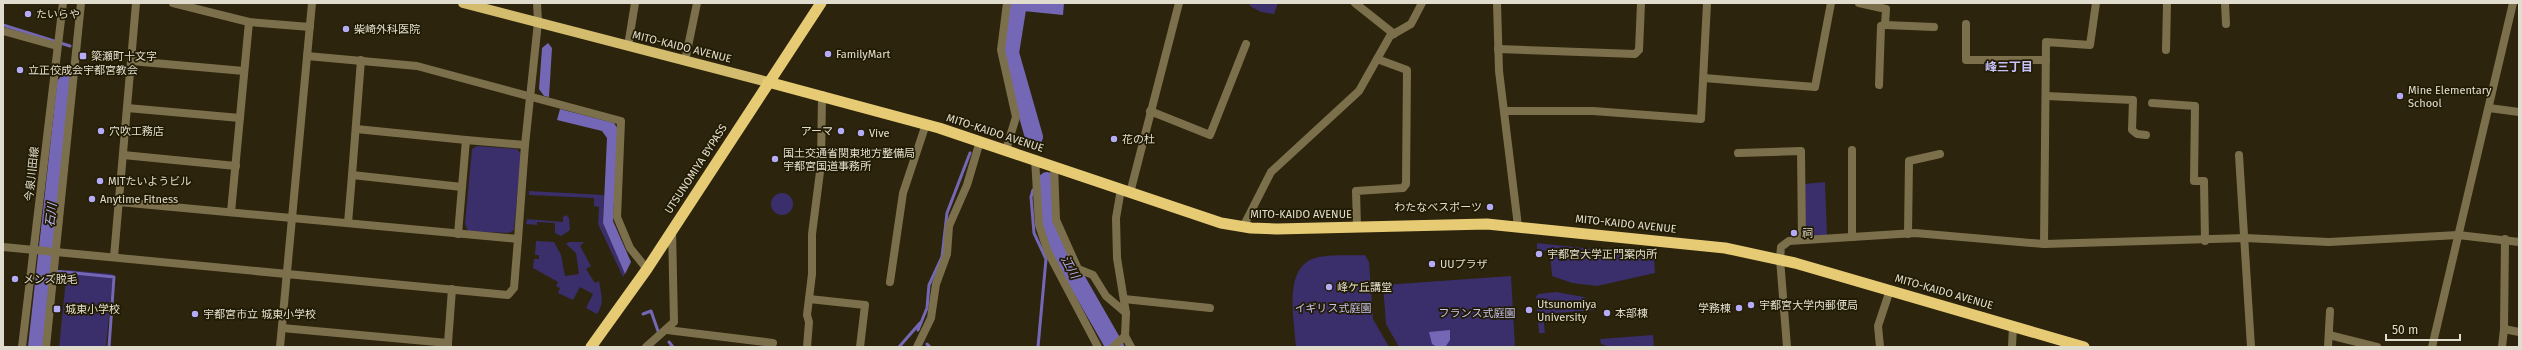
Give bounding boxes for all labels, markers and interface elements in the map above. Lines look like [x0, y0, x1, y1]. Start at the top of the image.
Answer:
place label: たいらや [36, 8, 80, 21]
marker: たいらや [23, 9, 33, 19]
place label: 柴崎外科医院 [354, 23, 420, 36]
marker: 柴崎外科医院 [341, 24, 351, 34]
street label: MITO-KAIDO AVENUE [631, 28, 733, 66]
place label: FamilyMart [836, 48, 891, 61]
marker: FamilyMart [823, 49, 833, 59]
place label: 簗瀬町十文字 [91, 50, 157, 63]
marker: 簗瀬町十文字 [78, 51, 88, 61]
district label: 峰三丁目 [1985, 60, 2033, 74]
place label: 立正佼成会宇都宮教会 [28, 64, 138, 77]
marker: 立正佼成会宇都宮教会 [15, 65, 25, 75]
place label: Mine Elementary School [2408, 84, 2492, 110]
marker: Mine Elementary School [2395, 91, 2405, 101]
street label: MITO-KAIDO AVENUE [945, 111, 1045, 155]
street label: UTSUNOMIYA BYPASS [662, 122, 730, 216]
place label: 穴吹工務店 [109, 125, 164, 138]
place label: アーマ [801, 125, 833, 138]
marker: 穴吹工務店 [96, 126, 106, 136]
marker: アーマ [836, 126, 846, 136]
place label: Vive [869, 127, 890, 140]
marker: Vive [856, 128, 866, 138]
place label: 花の杜 [1122, 133, 1155, 146]
marker: 花の杜 [1109, 134, 1119, 144]
street label: 今泉川田線 [23, 146, 41, 202]
place label: 国土交通省関東地方整備局 宇都宮国道事務所 [783, 147, 915, 173]
marker: 国土交通省関東地方整備局 宇都宮国道事務所 [770, 154, 780, 164]
place label: MITたいようビル [108, 175, 191, 188]
marker: MITたいようビル [95, 176, 105, 186]
place label: Anytime Fitness [100, 193, 178, 206]
marker: Anytime Fitness [87, 194, 97, 204]
water label: 石川 [43, 200, 59, 228]
place label: わたなべスポーツ [1394, 201, 1482, 214]
marker: わたなべスポーツ [1485, 202, 1495, 212]
street label: MITO-KAIDO AVENUE [1250, 208, 1352, 221]
street label: MITO-KAIDO AVENUE [1575, 212, 1677, 236]
place label: 祠 [1802, 227, 1813, 240]
marker: 祠 [1789, 228, 1799, 238]
place label: 宇都宮大学正門案内所 [1547, 248, 1658, 261]
marker: 宇都宮大学正門案内所 [1534, 249, 1544, 259]
water label: 江川 [1058, 253, 1083, 283]
place label: UUプラザ [1440, 258, 1488, 271]
marker: UUプラザ [1427, 259, 1437, 269]
street label: MITO-KAIDO AVENUE [1893, 272, 1995, 312]
place label: メンズ脱毛 [23, 273, 78, 286]
marker: メンズ脱毛 [10, 274, 20, 284]
place label: 峰ケ丘講堂 [1337, 281, 1392, 294]
marker: 峰ケ丘講堂 [1324, 282, 1334, 292]
place label: Utsunomiya University [1537, 298, 1596, 324]
place label: 宇都宮大学内郵便局 [1759, 299, 1858, 312]
marker: 宇都宮大学内郵便局 [1746, 300, 1756, 310]
park label: イギリス式庭園 [1295, 302, 1372, 315]
place label: 学務棟 [1698, 302, 1731, 315]
place label: 城東小学校 [65, 303, 120, 316]
marker: 学務棟 [1734, 303, 1744, 313]
marker: 城東小学校 [52, 304, 62, 314]
marker: Utsunomiya University [1524, 305, 1534, 315]
park label: フランス式庭園 [1439, 307, 1515, 320]
place label: 本部棟 [1615, 307, 1648, 320]
place label: 宇都宮市立 城東小学校 [203, 308, 316, 321]
marker: 本部棟 [1602, 308, 1612, 318]
marker: 宇都宮市立 城東小学校 [190, 309, 200, 319]
scale bar [2386, 316, 2460, 342]
text: 50 m [2392, 323, 2418, 337]

